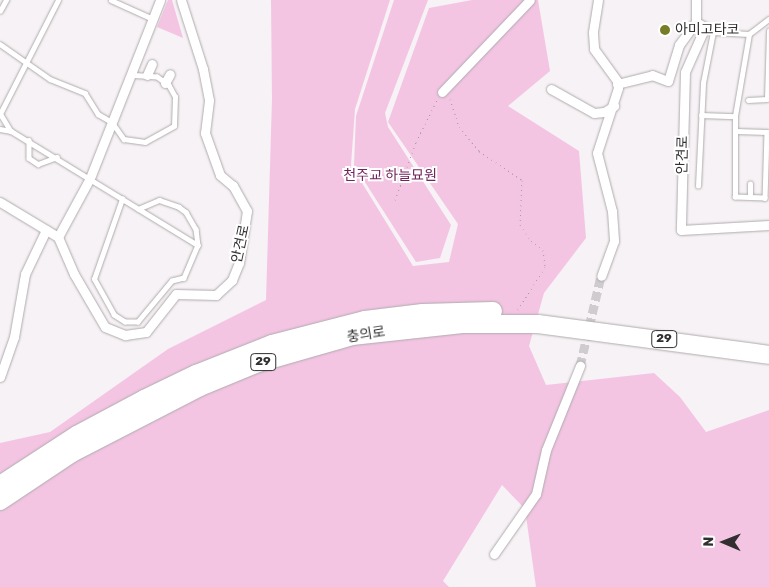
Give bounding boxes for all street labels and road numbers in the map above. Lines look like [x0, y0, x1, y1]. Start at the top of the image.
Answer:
street label: 안견로 [674, 136, 692, 174]
street label: 안견로 [229, 223, 253, 265]
street label: 충의로 [346, 324, 386, 346]
road number: 29 [650, 329, 678, 348]
road number: 29 [249, 352, 277, 372]

